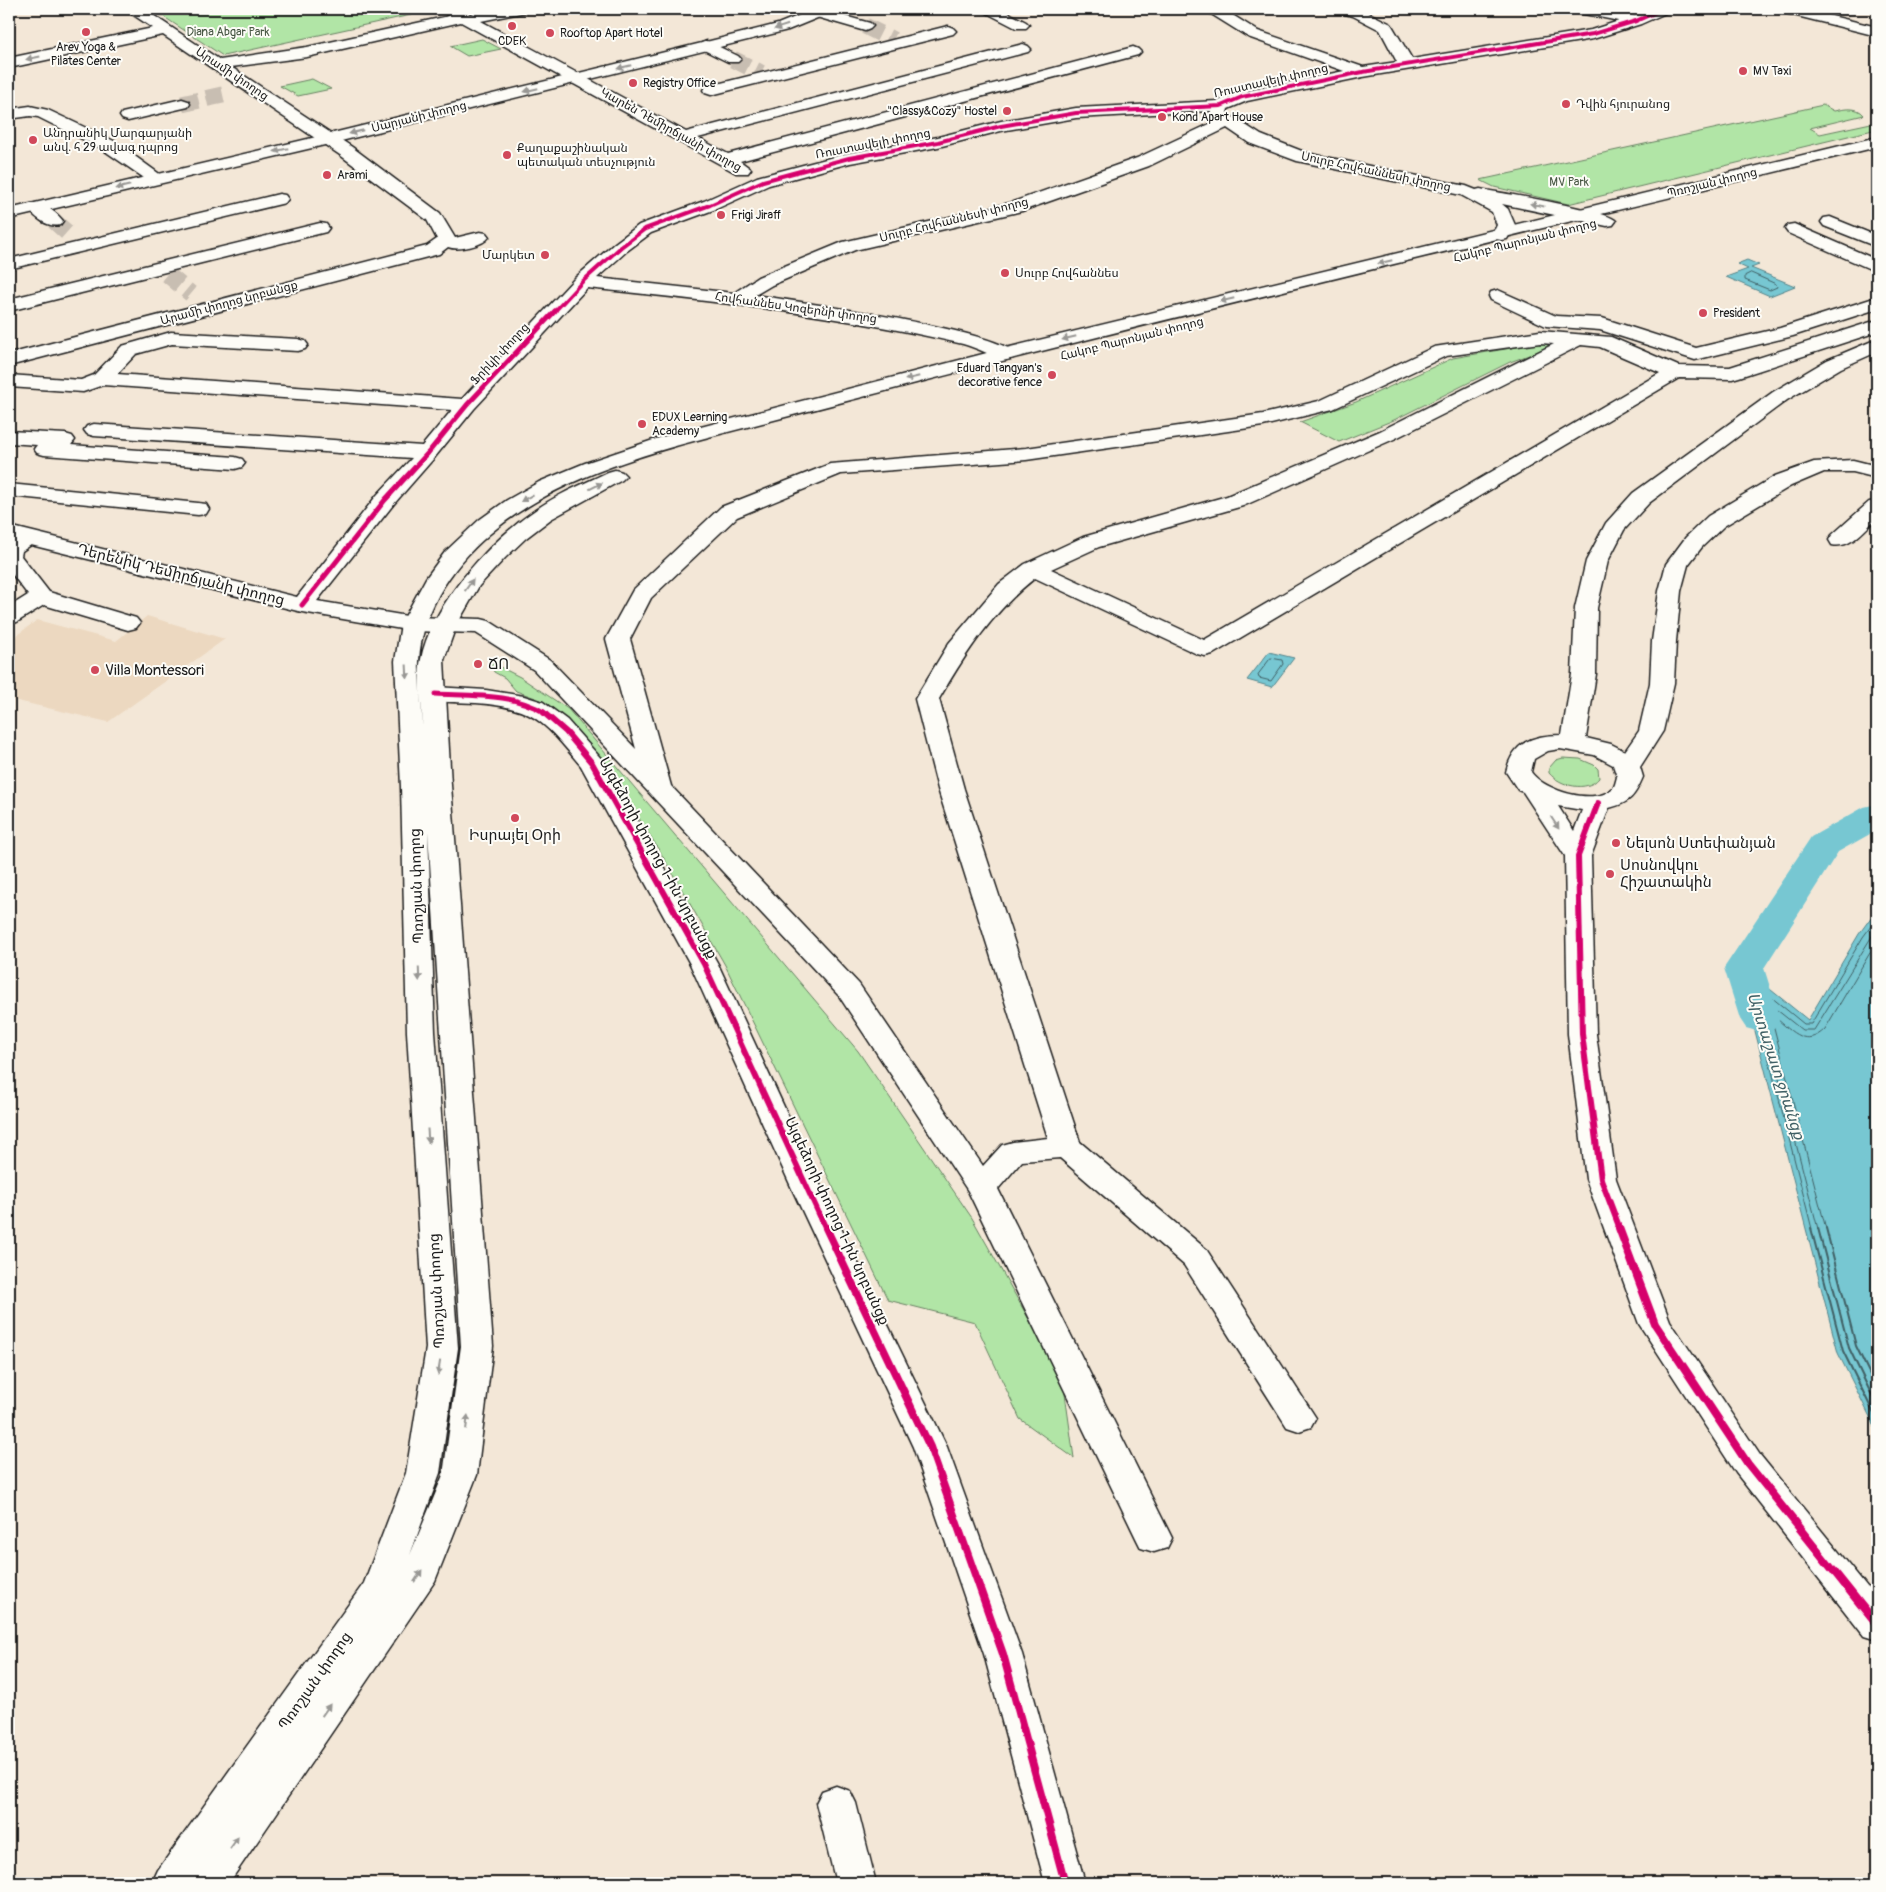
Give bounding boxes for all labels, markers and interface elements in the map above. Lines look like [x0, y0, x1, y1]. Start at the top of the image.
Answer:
marker: CDEK [506, 20, 518, 32]
one-way arrow [774, 23, 789, 31]
park label: Diana Abgar Park [186, 25, 270, 40]
marker: Arev Yoga & Pilates Center [80, 26, 92, 38]
place label: Rooftop Apart Hotel [560, 26, 663, 41]
marker: Rooftop Apart Hotel [544, 27, 556, 39]
place label: CDEK [498, 34, 526, 49]
place label: Arev Yoga & Pilates Center [51, 40, 122, 69]
street label: Արամի փողոց [193, 44, 271, 104]
one-way arrow [26, 54, 41, 62]
street label: Ռուստավելի փողոց [1212, 61, 1330, 101]
one-way arrow [616, 63, 631, 71]
place label: MV Taxi [1753, 64, 1791, 79]
marker: MV Taxi [1737, 65, 1749, 77]
place label: Registry Office [643, 76, 716, 91]
marker: Registry Office [627, 77, 639, 89]
street label: Կարեն Դեմիրճյանի փողոց [598, 85, 744, 175]
one-way arrow [523, 86, 538, 94]
place label: Դվին հյուրանոց [1576, 97, 1670, 112]
street label: Սարյանի փողոց [370, 98, 468, 136]
marker: Դվին հյուրանոց [1560, 98, 1572, 110]
place label: "Classy&Cozy" Hostel [887, 104, 997, 119]
marker: "Classy&Cozy" Hostel [1001, 105, 1013, 117]
place label: Kond Apart House [1172, 110, 1263, 125]
marker: Kond Apart House [1156, 111, 1168, 123]
street label: Ռուստավելի փողոց [814, 125, 932, 163]
place label: Անդրանիկ Մարգարյանի անվ. հ 29 ավագ դպրոց [43, 126, 192, 155]
one-way arrow [348, 128, 363, 136]
marker: Անդրանիկ Մարգարյանի անվ. հ 29 ավագ դպրոց [27, 134, 39, 146]
place label: Քաղաքաշինական պետական տեսչություն [517, 141, 655, 170]
one-way arrow [274, 146, 289, 154]
marker: Քաղաքաշինական պետական տեսչություն [501, 149, 513, 161]
street label: Սուրբ Հովհաննեսի փողոց [1300, 149, 1452, 195]
street label: Պռոշյան փողոց [1665, 165, 1759, 201]
place label: Arami [337, 168, 367, 183]
marker: Arami [321, 169, 333, 181]
park label: MV Park [1549, 175, 1589, 190]
one-way arrow [115, 183, 130, 191]
street label: Սուրբ Հովհաննեսի փողոց [878, 194, 1030, 246]
one-way arrow [1530, 201, 1545, 209]
place label: Frigi Jiraff [731, 208, 781, 223]
marker: Frigi Jiraff [715, 209, 727, 221]
street label: Հակոբ Պարոնյան փողոց [1452, 216, 1598, 266]
place label: Մարկետ [482, 248, 535, 263]
marker: Մարկետ [539, 249, 551, 261]
one-way arrow [1378, 258, 1393, 266]
place label: Սուրբ Հովհաննես [1015, 266, 1119, 281]
marker: Սուրբ Հովհաննես [999, 267, 1011, 279]
street label: Արամի փողոց նրբանցք [159, 277, 299, 329]
street label: Հովհաննես Կոզերնի փողոց [714, 289, 878, 327]
one-way arrow [1220, 296, 1235, 304]
place label: President [1713, 306, 1760, 321]
marker: President [1697, 307, 1709, 319]
street label: Հակոբ Պարոնյան փողոց [1059, 314, 1205, 364]
street label: Ֆրիկի փողոց [467, 320, 533, 388]
one-way arrow [1062, 334, 1077, 342]
place label: Eduard Tangyan's decorative fence [957, 361, 1043, 390]
marker: Eduard Tangyan's decorative fence [1046, 369, 1058, 381]
one-way arrow [904, 374, 919, 382]
place label: EDUX Learning Academy [652, 410, 727, 439]
marker: EDUX Learning Academy [636, 418, 648, 430]
one-way arrow [588, 481, 603, 490]
one-way arrow [520, 494, 533, 503]
street label: Դերենիկ Դեմիրճյանի փողոց [75, 540, 287, 610]
one-way arrow [464, 578, 474, 592]
place label: ՃՈ [488, 655, 509, 674]
marker: ՃՈ [472, 658, 484, 670]
place label: Villa Montessori [105, 661, 204, 680]
marker: Villa Montessori [89, 664, 101, 676]
one-way arrow [404, 664, 412, 680]
street label: Այգեձորի փողոց 1-ին նրբանցք [594, 754, 722, 962]
marker: Իսրայել Օրի [509, 812, 521, 824]
one-way arrow [1551, 816, 1560, 829]
place label: Իսրայել Օրի [469, 826, 561, 845]
street label: Պռոշյան փողոց [405, 828, 429, 944]
place label: Նելսոն Ստեփանյան [1626, 834, 1776, 853]
marker: Նելսոն Ստեփանյան [1610, 837, 1622, 849]
place label: Սոսնովկու Հիշատակին [1620, 856, 1712, 892]
marker: Սոսնովկու Հիշատակին [1604, 868, 1616, 880]
one-way arrow [416, 966, 424, 982]
water label: Արտաշատ ջրանցք [1743, 990, 1810, 1143]
street label: Այգեձորի փողոց 1-ին նրբանցք [780, 1114, 894, 1328]
one-way arrow [424, 1129, 432, 1145]
street label: Պռոշյան փողոց [424, 1233, 450, 1349]
one-way arrow [434, 1361, 442, 1377]
one-way arrow [463, 1414, 471, 1430]
one-way arrow [414, 1569, 423, 1582]
street label: Պռոշյան փողոց [274, 1628, 356, 1734]
one-way arrow [321, 1703, 331, 1716]
one-way arrow [229, 1836, 239, 1850]

